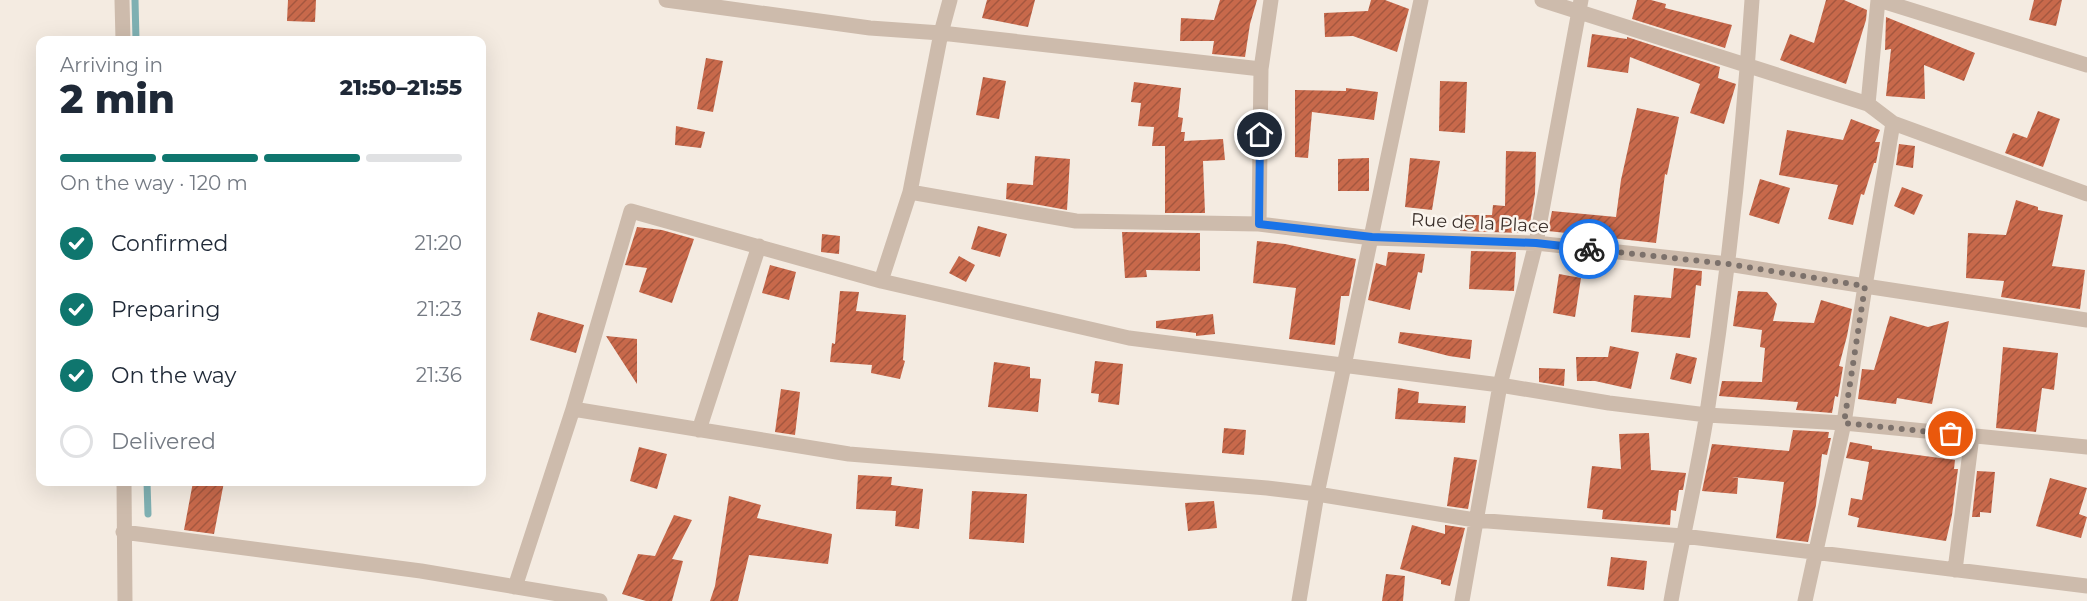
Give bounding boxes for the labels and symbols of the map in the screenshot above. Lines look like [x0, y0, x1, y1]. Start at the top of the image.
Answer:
pin [1234, 109, 1285, 160]
street label: Rue de la Place [1411, 208, 1550, 238]
courier [1559, 219, 1619, 279]
pin [1925, 408, 1976, 459]

